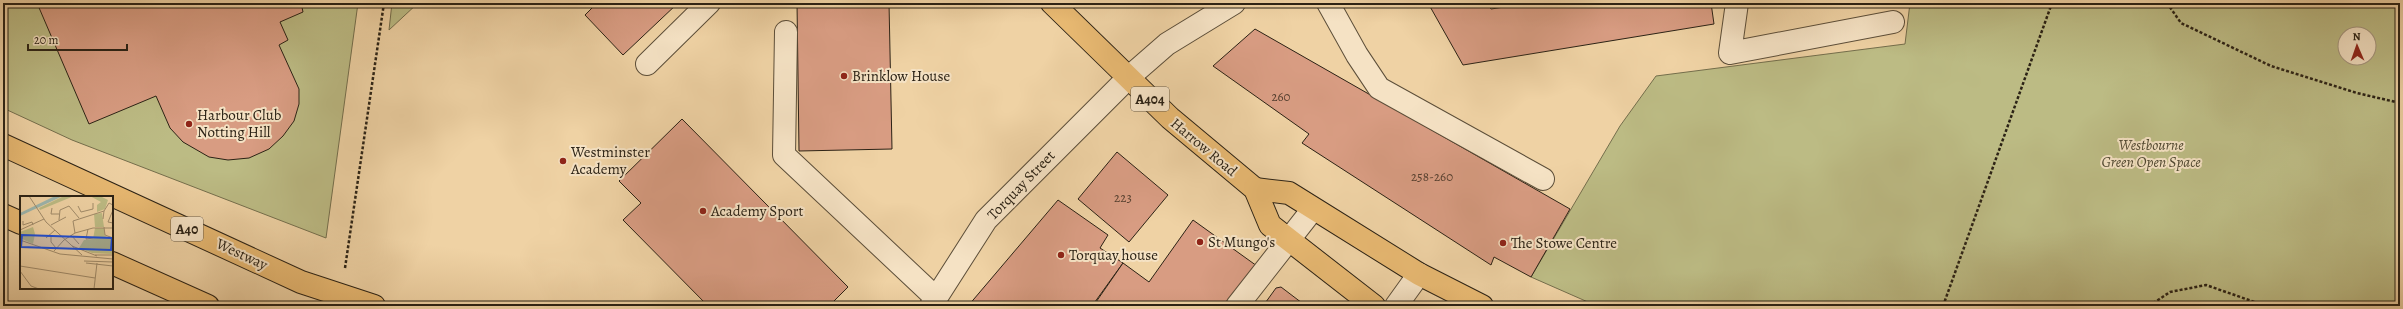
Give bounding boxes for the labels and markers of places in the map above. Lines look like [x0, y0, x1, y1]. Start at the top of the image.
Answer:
place label: Brinklow House [852, 66, 951, 86]
marker: Brinklow House [839, 71, 849, 81]
place label: Harbour Club Notting Hill [197, 105, 282, 142]
marker: Harbour Club Notting Hill [184, 119, 194, 129]
place label: Westminster Academy [570, 142, 650, 179]
marker: Westminster Academy [558, 156, 568, 166]
place label: Academy Sport [710, 201, 803, 221]
marker: Academy Sport [698, 206, 708, 216]
place label: St Mungo's [1208, 232, 1275, 252]
place label: The Stowe Centre [1511, 233, 1617, 253]
marker: St Mungo's [1195, 237, 1205, 247]
marker: The Stowe Centre [1498, 238, 1508, 248]
place label: Torquay house [1069, 245, 1158, 265]
marker: Torquay house [1056, 250, 1066, 260]

